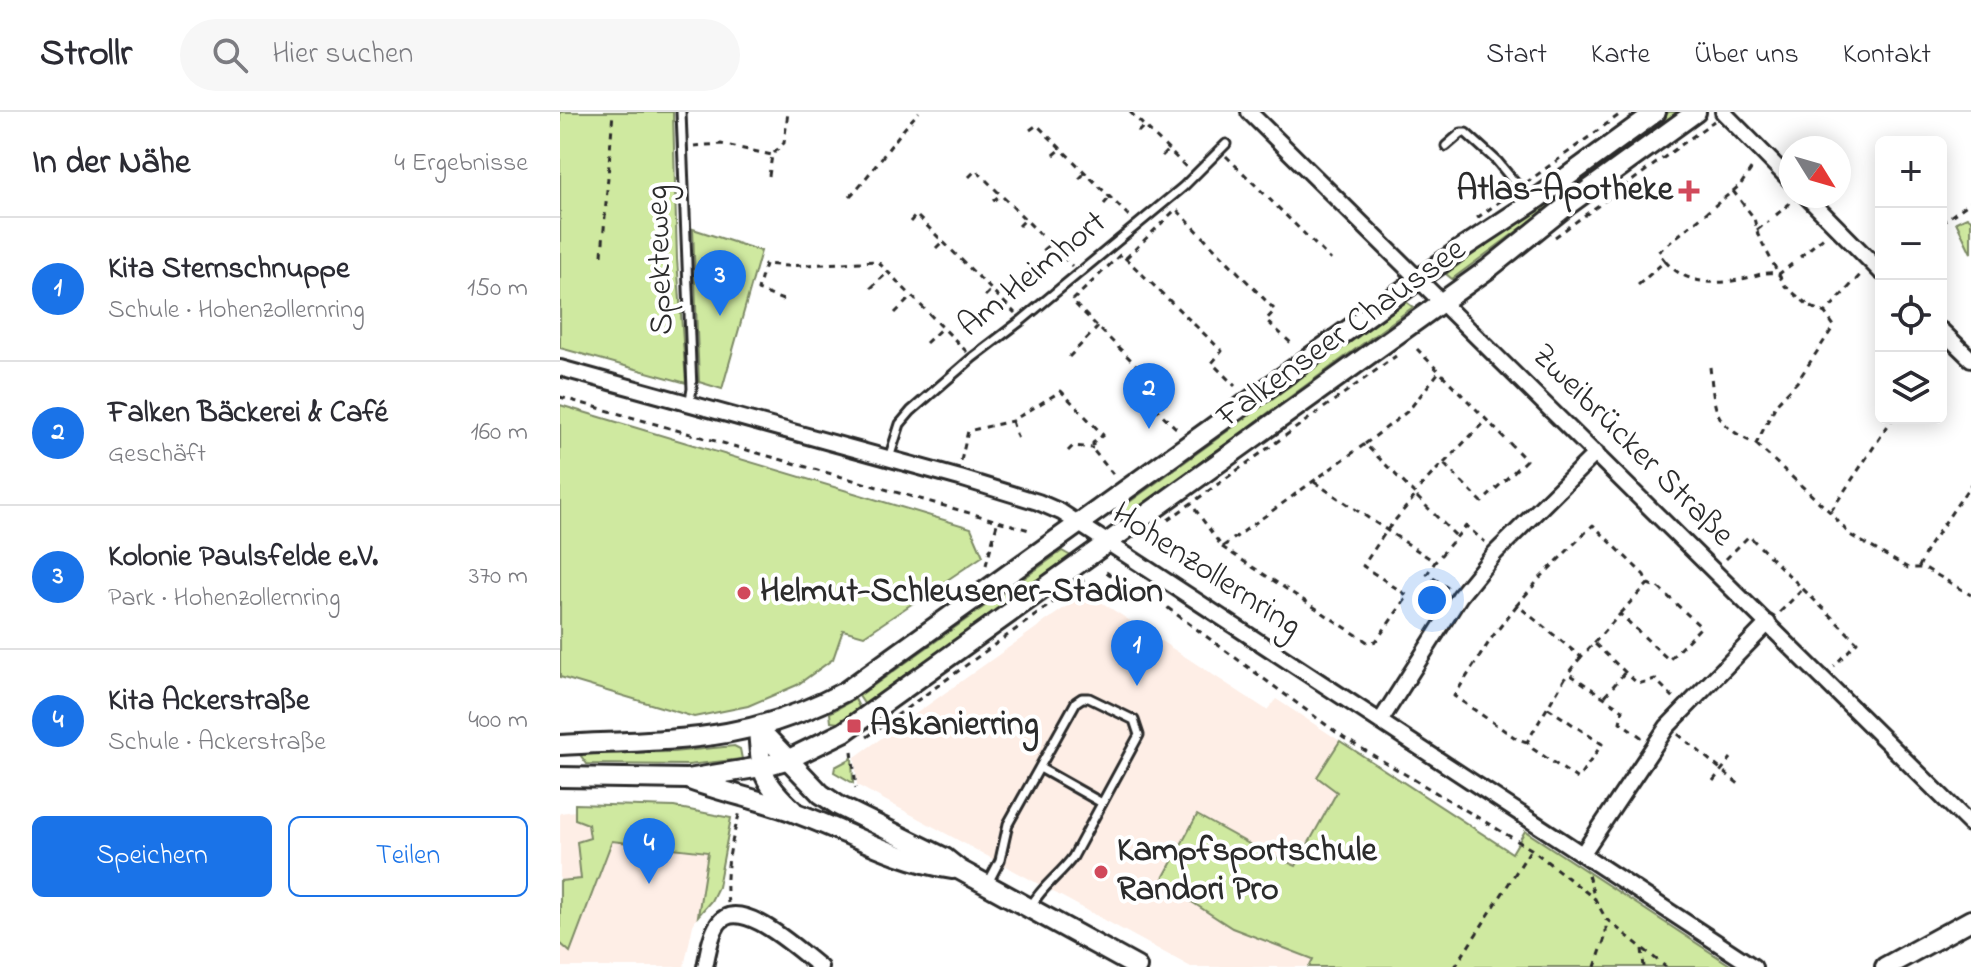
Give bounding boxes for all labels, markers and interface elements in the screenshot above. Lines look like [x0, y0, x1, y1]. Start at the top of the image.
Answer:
search box [180, 19, 740, 91]
text: Strollr [40, 27, 132, 83]
icon: search [208, 33, 252, 77]
text: Hier suchen [272, 33, 413, 77]
text: Start [1486, 35, 1547, 76]
text: Karte [1591, 35, 1650, 76]
text: Über uns [1694, 35, 1799, 76]
text: Kontakt [1843, 35, 1931, 76]
north arrow [1779, 136, 1851, 208]
map controls [1875, 136, 1947, 424]
button: + [1875, 136, 1947, 208]
text: In der Nähe [32, 139, 190, 189]
text: 4 Ergebnisse [394, 145, 528, 183]
place label: Atlas-Apotheke [1456, 166, 1674, 216]
marker: Atlas-Apotheke [1680, 182, 1698, 200]
street label: Spekteweg [633, 184, 689, 336]
street label: Am Heimhort [948, 199, 1118, 351]
button: − [1875, 208, 1947, 280]
street label: Falkenseer Chaussee [1206, 226, 1478, 442]
text: Kita Sternschnuppe [108, 248, 349, 292]
pin: 3 [694, 250, 746, 316]
text: 1 [54, 270, 62, 308]
text: 150 m [467, 270, 528, 308]
button: locate [1875, 280, 1947, 352]
text: Schule · Hohenzollernring [108, 292, 365, 330]
street label: Zweibrücker Straße [1519, 333, 1746, 560]
button: layers [1875, 352, 1947, 424]
pin: 2 [1123, 363, 1175, 429]
text: Falken Bäckerei & Café [108, 392, 388, 436]
text: 2 [52, 414, 64, 452]
text: 160 m [470, 414, 528, 452]
text: Geschäft [108, 436, 206, 474]
street label: Hohenzollernring [1101, 491, 1311, 651]
text: Kolonie Paulsfelde e.V. [108, 536, 378, 580]
text: 3 [53, 558, 63, 596]
text: 370 m [469, 558, 528, 596]
place label: Helmut-Schleusener-Stadion [760, 568, 1163, 618]
text: Park · Hohenzollernring [108, 580, 340, 618]
your location [1412, 580, 1452, 620]
marker: Helmut-Schleusener-Stadion [735, 584, 753, 602]
pin: 1 [1111, 620, 1163, 686]
text: Kita Ackerstraße [108, 680, 309, 724]
place label: Askanierring [870, 701, 1039, 752]
text: 4 [53, 702, 63, 740]
text: 400 m [468, 702, 528, 740]
marker: Askanierring [845, 717, 863, 735]
text: Schule · Ackerstraße [108, 724, 326, 762]
button: Speichern [32, 816, 272, 897]
button: Teilen [288, 816, 528, 897]
pin: 4 [623, 818, 675, 884]
place label: Kampfsportschule Randori Pro [1117, 827, 1378, 916]
marker: Kampfsportschule Randori Pro [1092, 863, 1110, 881]

